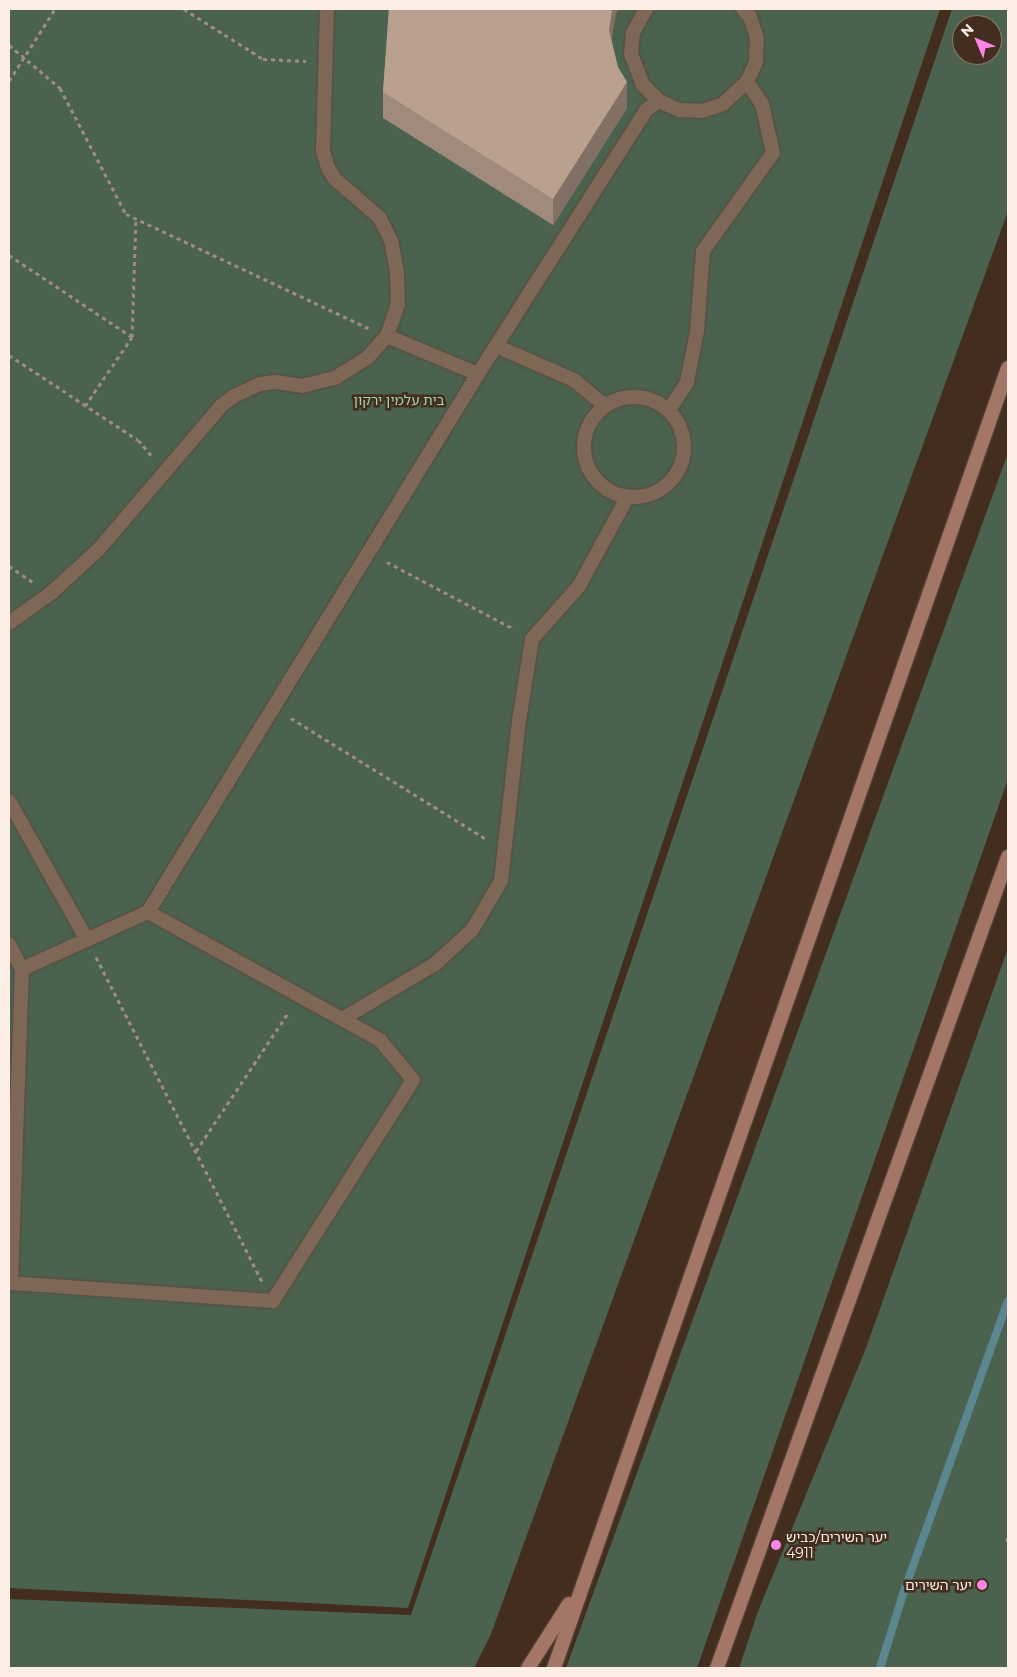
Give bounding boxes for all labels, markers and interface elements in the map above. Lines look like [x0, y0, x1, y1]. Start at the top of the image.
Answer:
north arrow [952, 15, 1002, 65]
text: N [957, 20, 977, 40]
park label: בית עלמין ירקון [353, 392, 445, 408]
place label: יער השירים/כביש 4911 [786, 1529, 887, 1561]
marker: יער השירים/כביש 4911 [770, 1539, 782, 1551]
place label: יער השירים [905, 1577, 972, 1593]
marker: יער השירים [976, 1579, 988, 1591]

